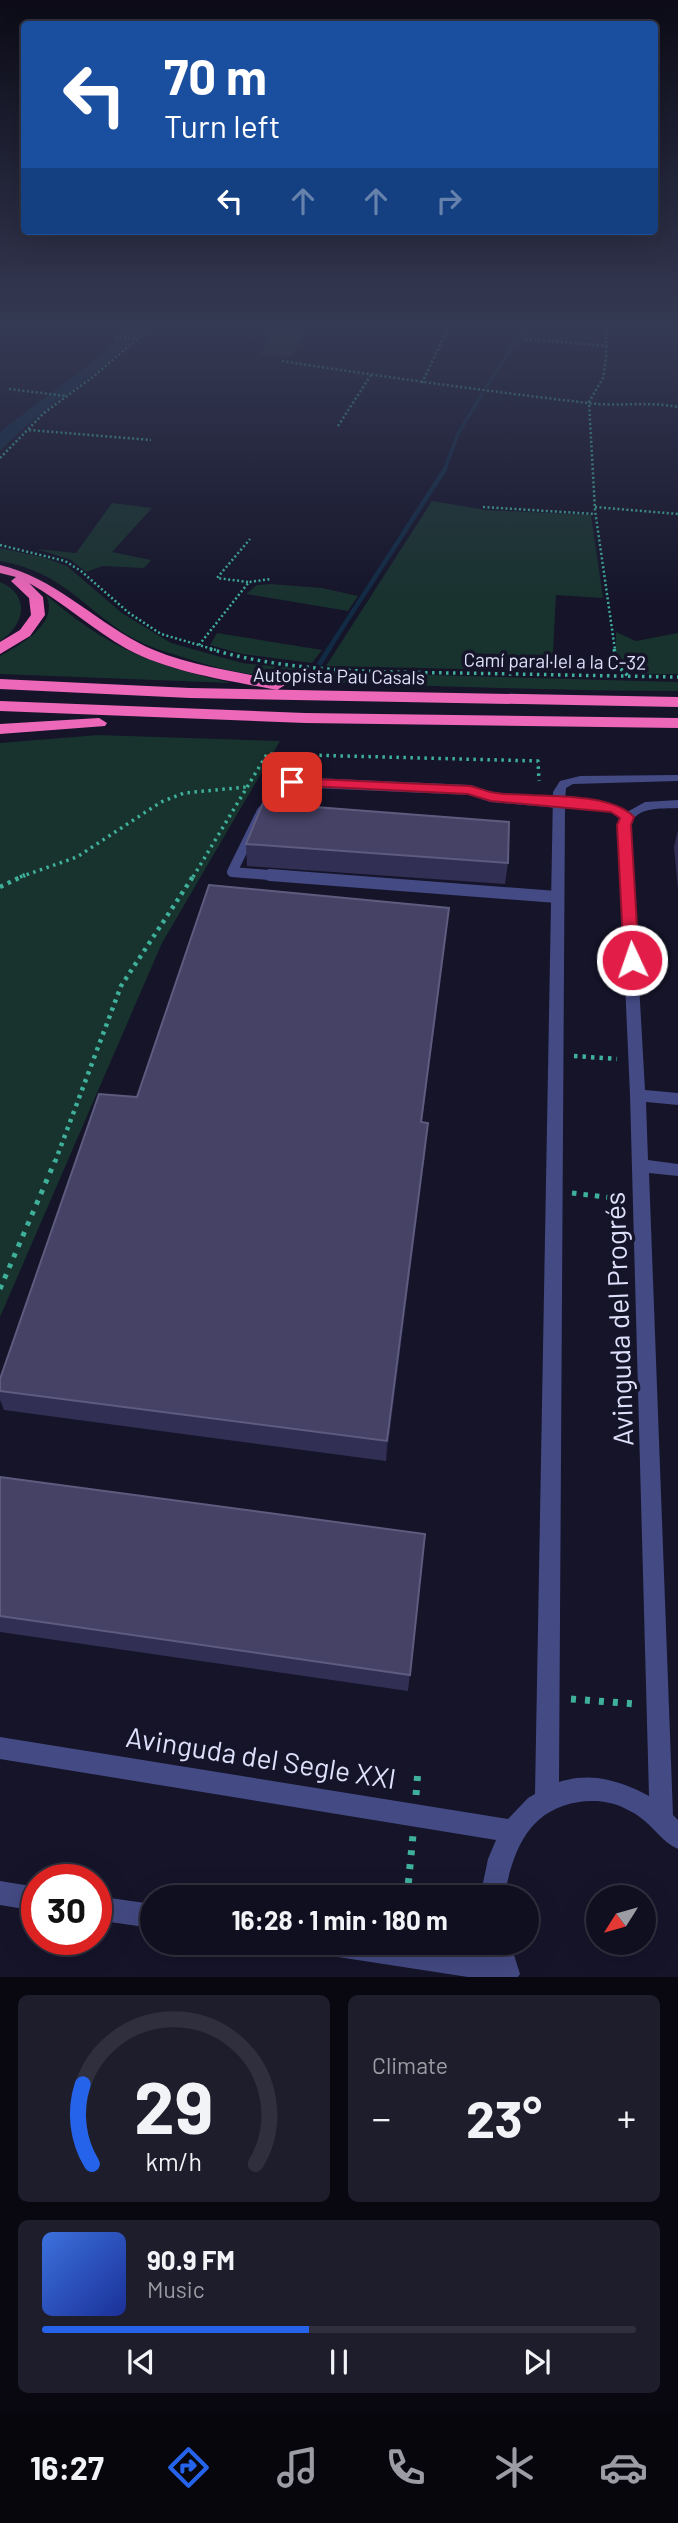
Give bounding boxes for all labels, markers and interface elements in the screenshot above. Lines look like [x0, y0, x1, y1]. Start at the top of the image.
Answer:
text: 70 m [164, 46, 267, 105]
icon: left [49, 49, 140, 140]
text: Turn left [164, 106, 281, 144]
icon: left [211, 182, 249, 220]
icon: ahead [284, 182, 322, 220]
icon: ahead [357, 182, 395, 220]
icon: right [430, 182, 468, 220]
street label: Camí paral·lel a la C-32 [463, 647, 647, 674]
street label: Autopista Pau Casals [253, 663, 425, 688]
pin [262, 752, 322, 812]
icon: arrive [273, 763, 311, 801]
position arrow [595, 923, 669, 997]
street label: Avinguda del Progrés [597, 1191, 639, 1447]
street label: Avinguda del Segle XXI [124, 1719, 398, 1795]
speed limit sign: 30 [21, 1864, 112, 1955]
north arrow [586, 1885, 656, 1955]
map controls [586, 1885, 656, 1955]
text: 16:28 · 1 min · 180 m [231, 1904, 448, 1935]
text: Climate [372, 2051, 448, 2079]
text: 29 [134, 2062, 214, 2150]
text: 23° [466, 2086, 542, 2148]
text: − [372, 2094, 391, 2140]
text: + [617, 2094, 636, 2140]
text: km/h [146, 2146, 202, 2176]
text: 90.9 FM [147, 2244, 235, 2275]
text: Music [147, 2275, 205, 2303]
icon: previous [122, 2343, 160, 2381]
icon: pause [320, 2343, 358, 2381]
icon: next [518, 2343, 556, 2381]
icon: directions [164, 2443, 213, 2492]
icon: music [273, 2443, 322, 2492]
icon: phone [381, 2443, 430, 2492]
icon: climate [490, 2443, 539, 2492]
icon: car [599, 2443, 648, 2492]
text: 16:27 [30, 2448, 104, 2486]

